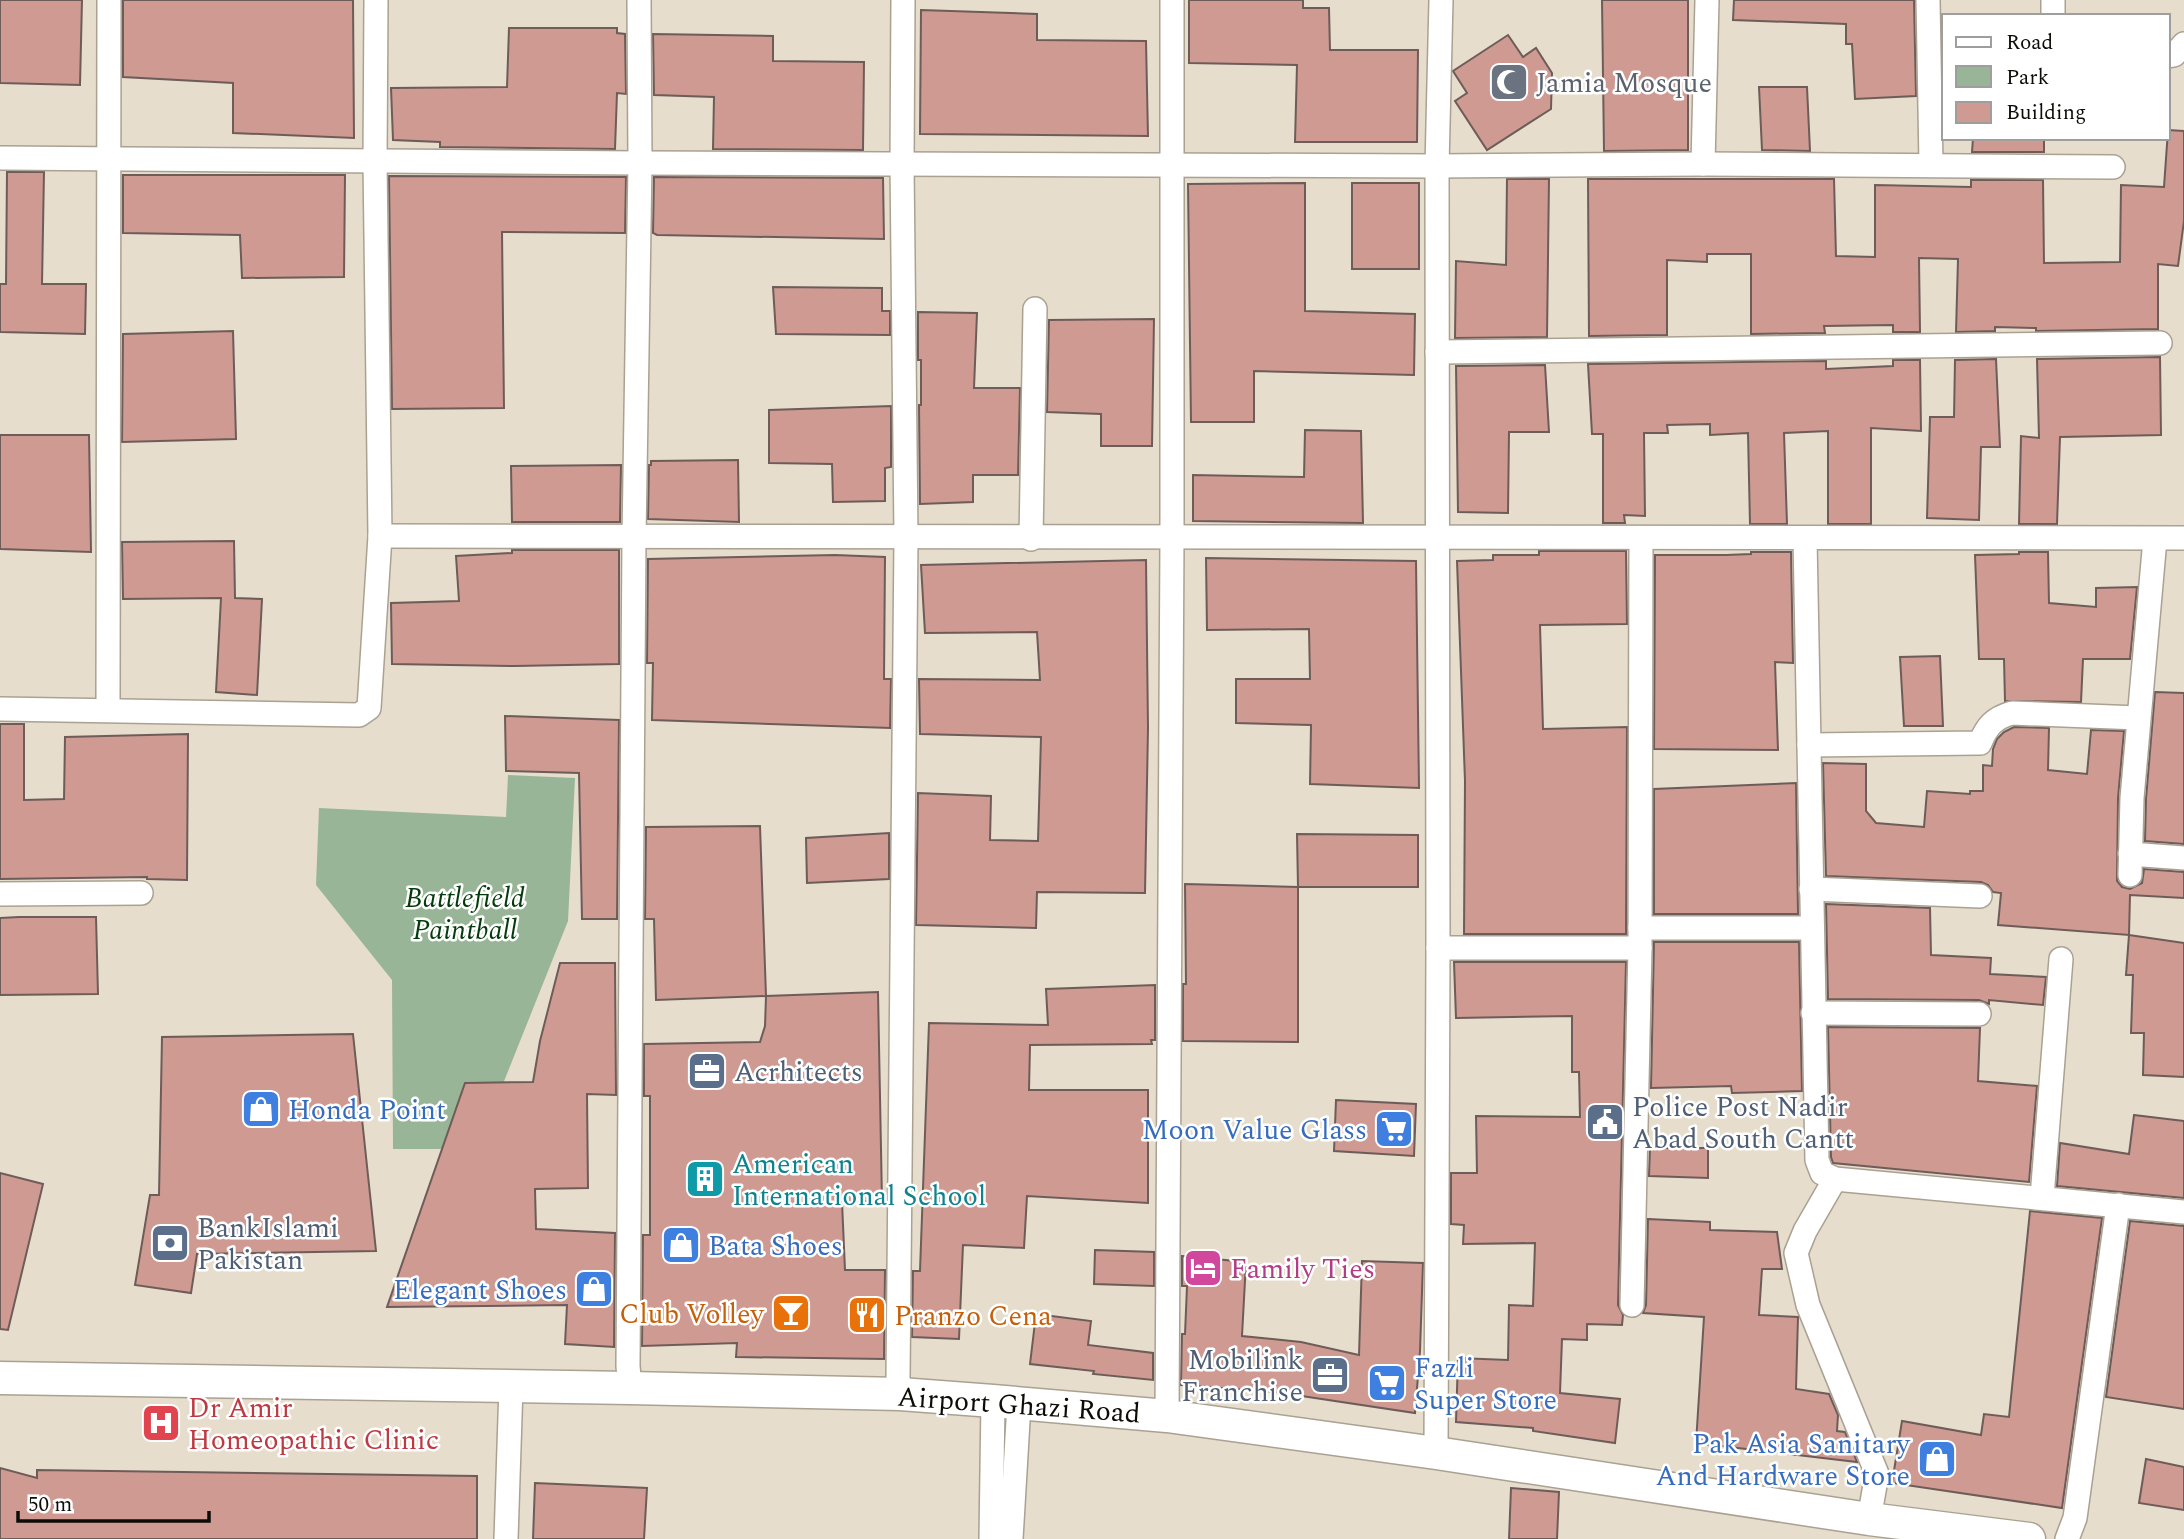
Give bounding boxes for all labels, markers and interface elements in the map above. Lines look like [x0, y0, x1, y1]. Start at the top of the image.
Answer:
legend [1942, 14, 2170, 140]
text: Road [2006, 27, 2053, 59]
mosque icon: Jamia Mosque [1488, 61, 1530, 103]
place label: Jamia Mosque [1536, 62, 1712, 105]
text: Park [2006, 62, 2050, 94]
text: Building [2006, 97, 2086, 129]
park label: Battlefield Paintball [405, 877, 525, 952]
office icon: Acrhitects [686, 1050, 728, 1092]
place label: Acrhitects [734, 1051, 863, 1094]
place label: Police Post Nadir Abad South Cantt [1632, 1086, 1854, 1161]
shop icon: Honda Point [240, 1088, 282, 1130]
place label: Honda Point [288, 1089, 446, 1132]
public building icon: Police Post Nadir Abad South Cantt [1584, 1101, 1626, 1143]
supermarket icon: Moon Value Glass [1373, 1108, 1415, 1150]
place label: Moon Value Glass [1142, 1109, 1367, 1152]
place label: American International School [732, 1143, 986, 1218]
building icon: American International School [684, 1158, 726, 1200]
place label: BankIslami Pakistan [197, 1207, 339, 1282]
bank icon: BankIslami Pakistan [149, 1222, 191, 1264]
shop icon: Bata Shoes [660, 1224, 702, 1266]
place label: Bata Shoes [708, 1225, 843, 1268]
hotel icon: Family Ties [1182, 1247, 1224, 1289]
place label: Family Ties [1230, 1248, 1375, 1291]
shop icon: Elegant Shoes [573, 1268, 615, 1310]
place label: Elegant Shoes [393, 1269, 567, 1312]
bar icon: Club Volley [770, 1292, 812, 1334]
place label: Club Volley [619, 1293, 766, 1336]
restaurant icon: Pranzo Cena [846, 1294, 888, 1336]
place label: Pranzo Cena [894, 1295, 1052, 1338]
place label: Mobilink Franchise [1181, 1339, 1303, 1414]
place label: Fazli Super Store [1414, 1347, 1557, 1422]
office icon: Mobilink Franchise [1309, 1354, 1351, 1396]
supermarket icon: Fazli Super Store [1366, 1362, 1408, 1404]
street label: Airport Ghazi Road [896, 1376, 1142, 1435]
place label: Dr Amir Homeopathic Clinic [188, 1387, 439, 1462]
hospital icon: Dr Amir Homeopathic Clinic [140, 1402, 182, 1444]
place label: Pak Asia Sanitary And Hardware Store [1656, 1423, 1912, 1498]
shop icon: Pak Asia Sanitary And Hardware Store [1916, 1438, 1958, 1480]
scale bar [18, 1480, 208, 1524]
text: 50 m [28, 1489, 72, 1521]

